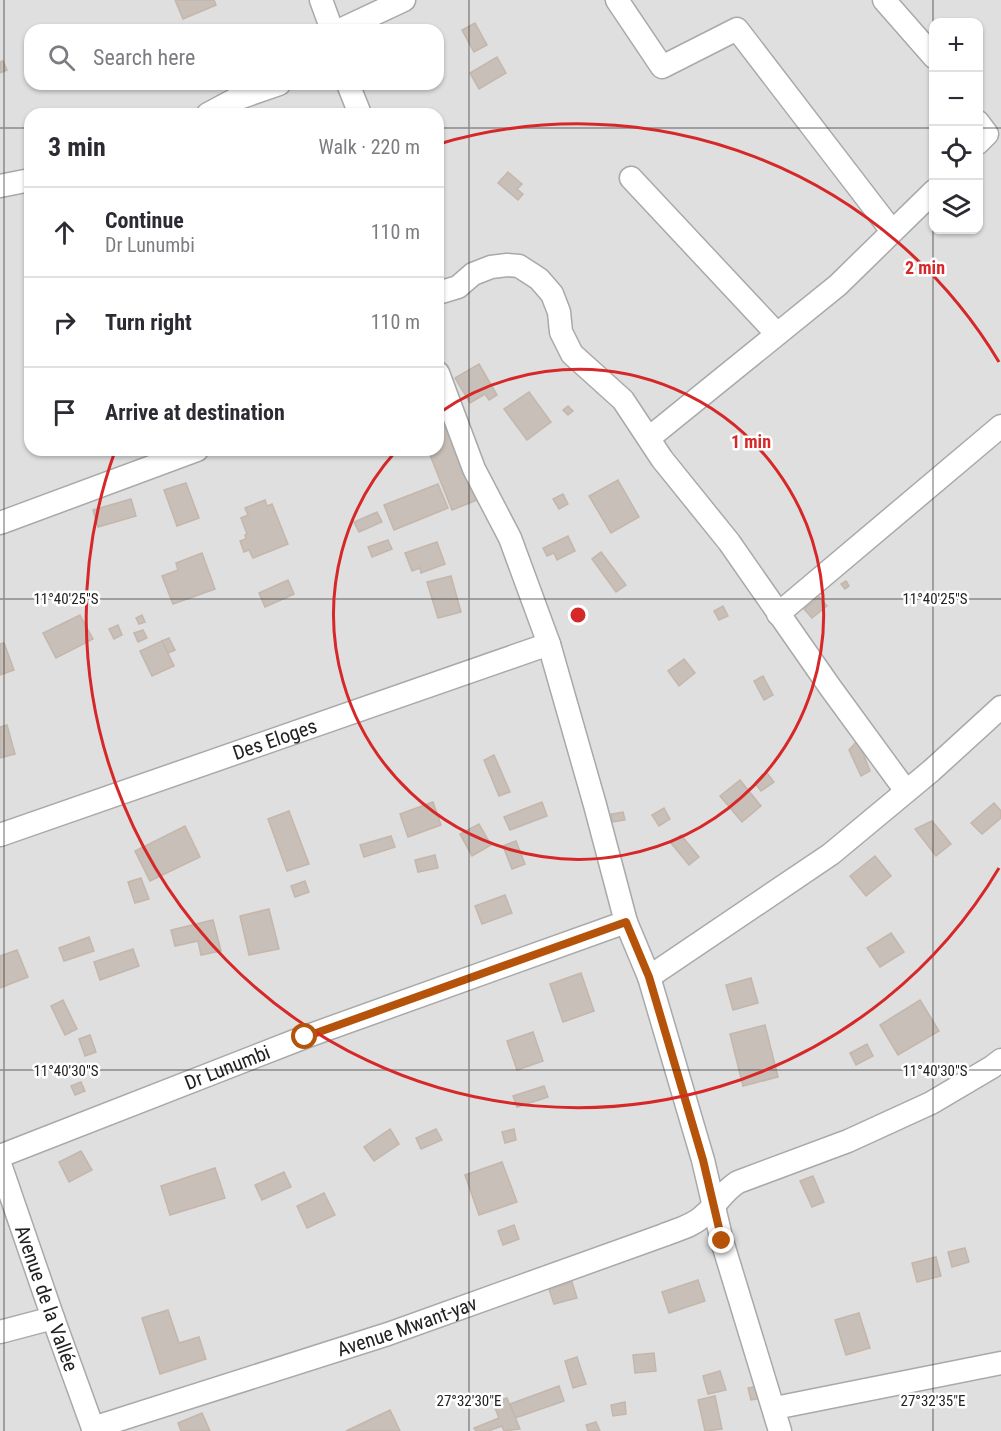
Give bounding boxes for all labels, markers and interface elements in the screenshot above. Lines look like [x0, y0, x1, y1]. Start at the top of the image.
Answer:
map controls [929, 18, 983, 234]
button: + [929, 18, 983, 72]
search box [24, 24, 444, 90]
icon: search [45, 41, 78, 74]
text: Search here [93, 45, 195, 70]
button: − [929, 72, 983, 126]
button: locate [929, 126, 983, 180]
text: 3 min [48, 132, 106, 162]
text: Walk · 220 m [319, 135, 420, 159]
button: layers [929, 180, 983, 234]
text: Continue [105, 208, 184, 233]
icon: ahead [48, 216, 81, 249]
text: 110 m [371, 220, 420, 244]
text: Dr Lunumbi [105, 233, 195, 257]
text: 2 min [905, 257, 945, 278]
icon: right [48, 306, 81, 339]
text: Turn right [105, 310, 192, 335]
text: 110 m [371, 310, 420, 334]
icon: arrive [48, 396, 81, 429]
text: Arrive at destination [105, 400, 285, 425]
text: 1 min [731, 431, 771, 452]
text: 11°40'25"S [33, 590, 99, 608]
text: 11°40'25"S [902, 590, 968, 608]
centre of rings [568, 605, 588, 625]
street label: Des Eloges [230, 714, 320, 765]
route start [291, 1023, 317, 1049]
street label: Dr Lunumbi [181, 1040, 273, 1095]
text: 11°40'30"S [33, 1062, 99, 1080]
text: 11°40'30"S [902, 1062, 968, 1080]
street label: Avenue de la Vallée [10, 1222, 83, 1374]
route end [708, 1227, 734, 1253]
street label: Avenue Mwant-yav [334, 1291, 481, 1362]
text: 27°32'30"E [437, 1392, 501, 1410]
text: 27°32'35"E [901, 1392, 965, 1410]

